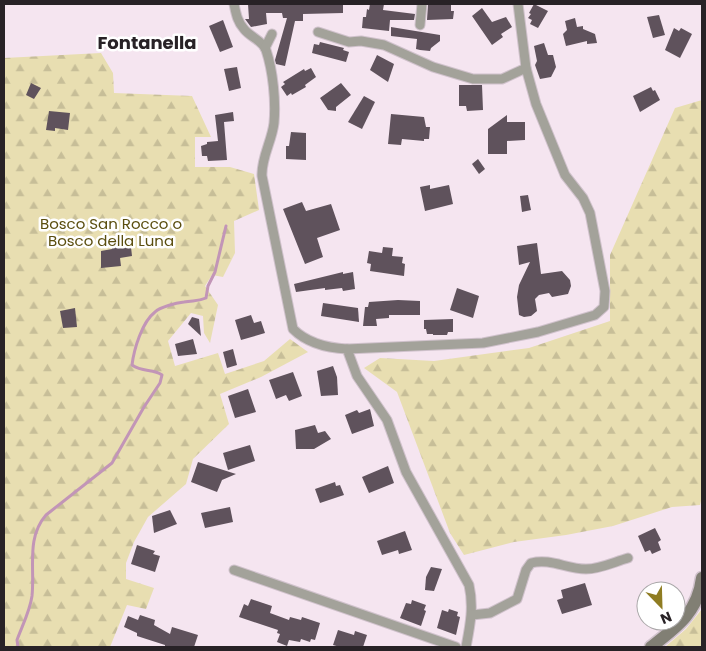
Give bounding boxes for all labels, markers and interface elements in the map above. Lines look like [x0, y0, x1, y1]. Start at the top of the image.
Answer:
district label: Fontanella [97, 30, 197, 55]
park label: Bosco San Rocco o Bosco della Luna [40, 213, 182, 251]
north arrow [636, 581, 686, 631]
text: N [657, 607, 675, 629]

